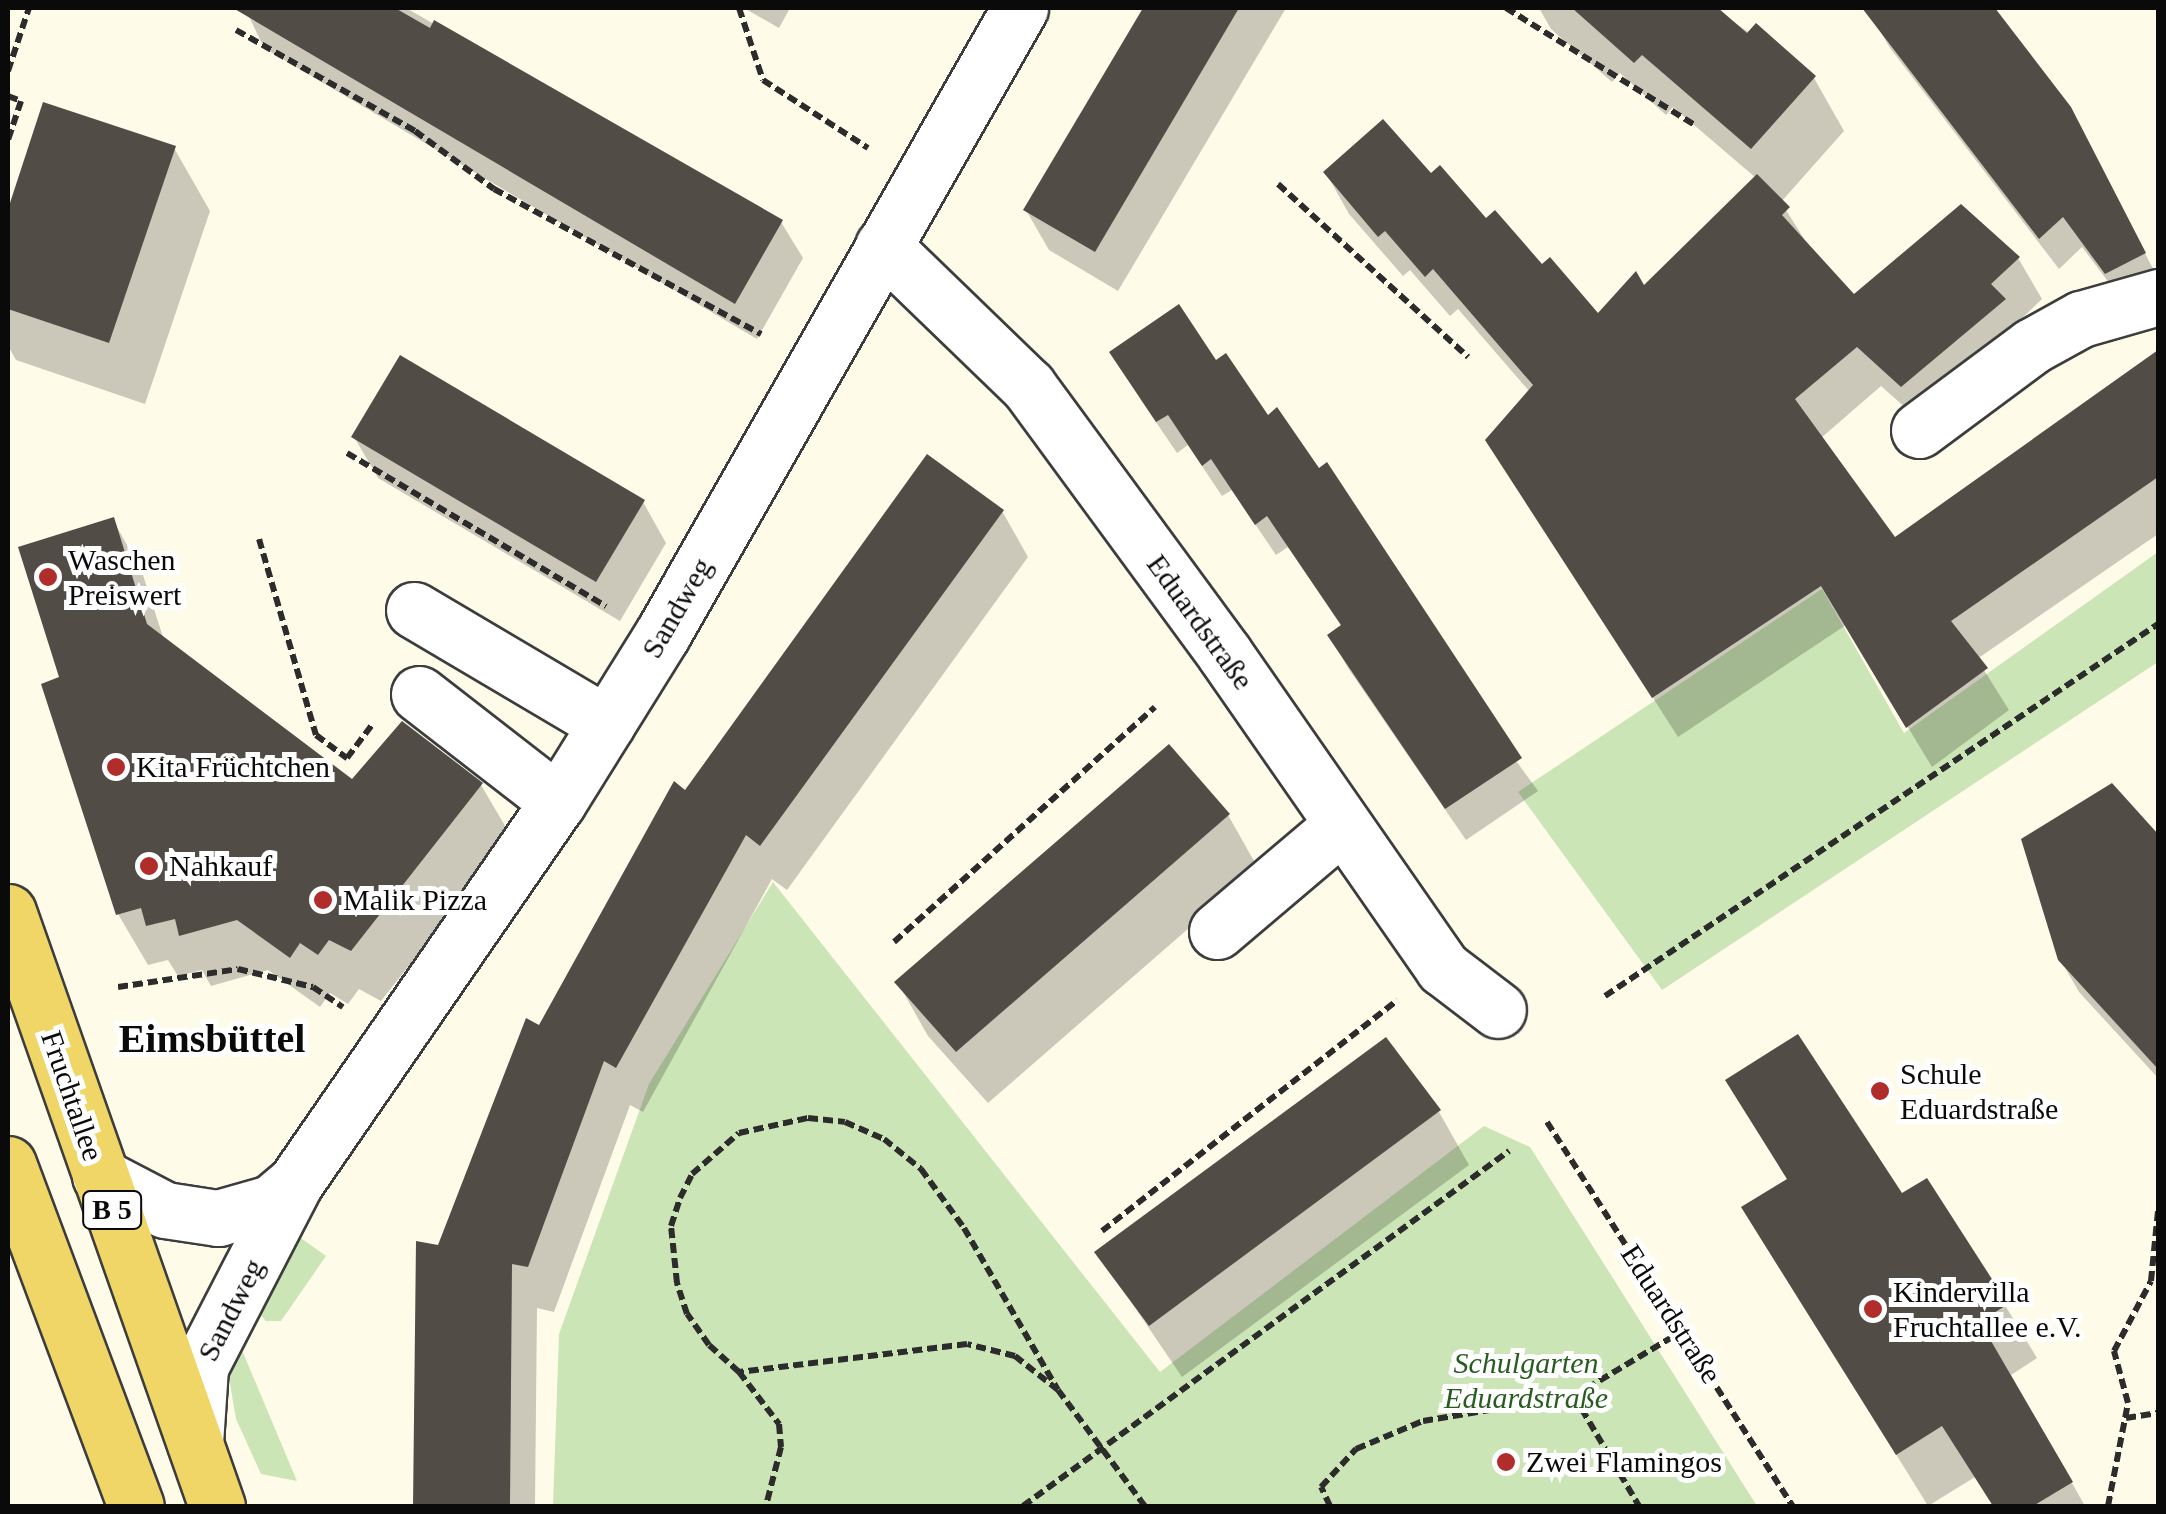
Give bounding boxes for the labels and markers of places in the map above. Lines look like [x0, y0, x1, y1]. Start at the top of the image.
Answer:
place label: Waschen Preiswert [68, 542, 181, 612]
marker: Waschen Preiswert [37, 566, 59, 588]
place label: Kita Früchtchen [136, 749, 330, 785]
marker: Kita Früchtchen [105, 756, 127, 778]
place label: Nahkauf [169, 848, 272, 884]
marker: Nahkauf [138, 855, 160, 877]
place label: Malik Pizza [343, 882, 487, 918]
marker: Malik Pizza [312, 889, 334, 911]
place label: Schule Eduardstraße [1900, 1056, 2058, 1126]
marker: Schule Eduardstraße [1869, 1080, 1891, 1102]
place label: Kindervilla Fruchtallee e.V. [1893, 1274, 2082, 1344]
marker: Kindervilla Fruchtallee e.V. [1862, 1298, 1884, 1320]
place label: Zwei Flamingos [1526, 1444, 1722, 1480]
marker: Zwei Flamingos [1495, 1451, 1517, 1473]

